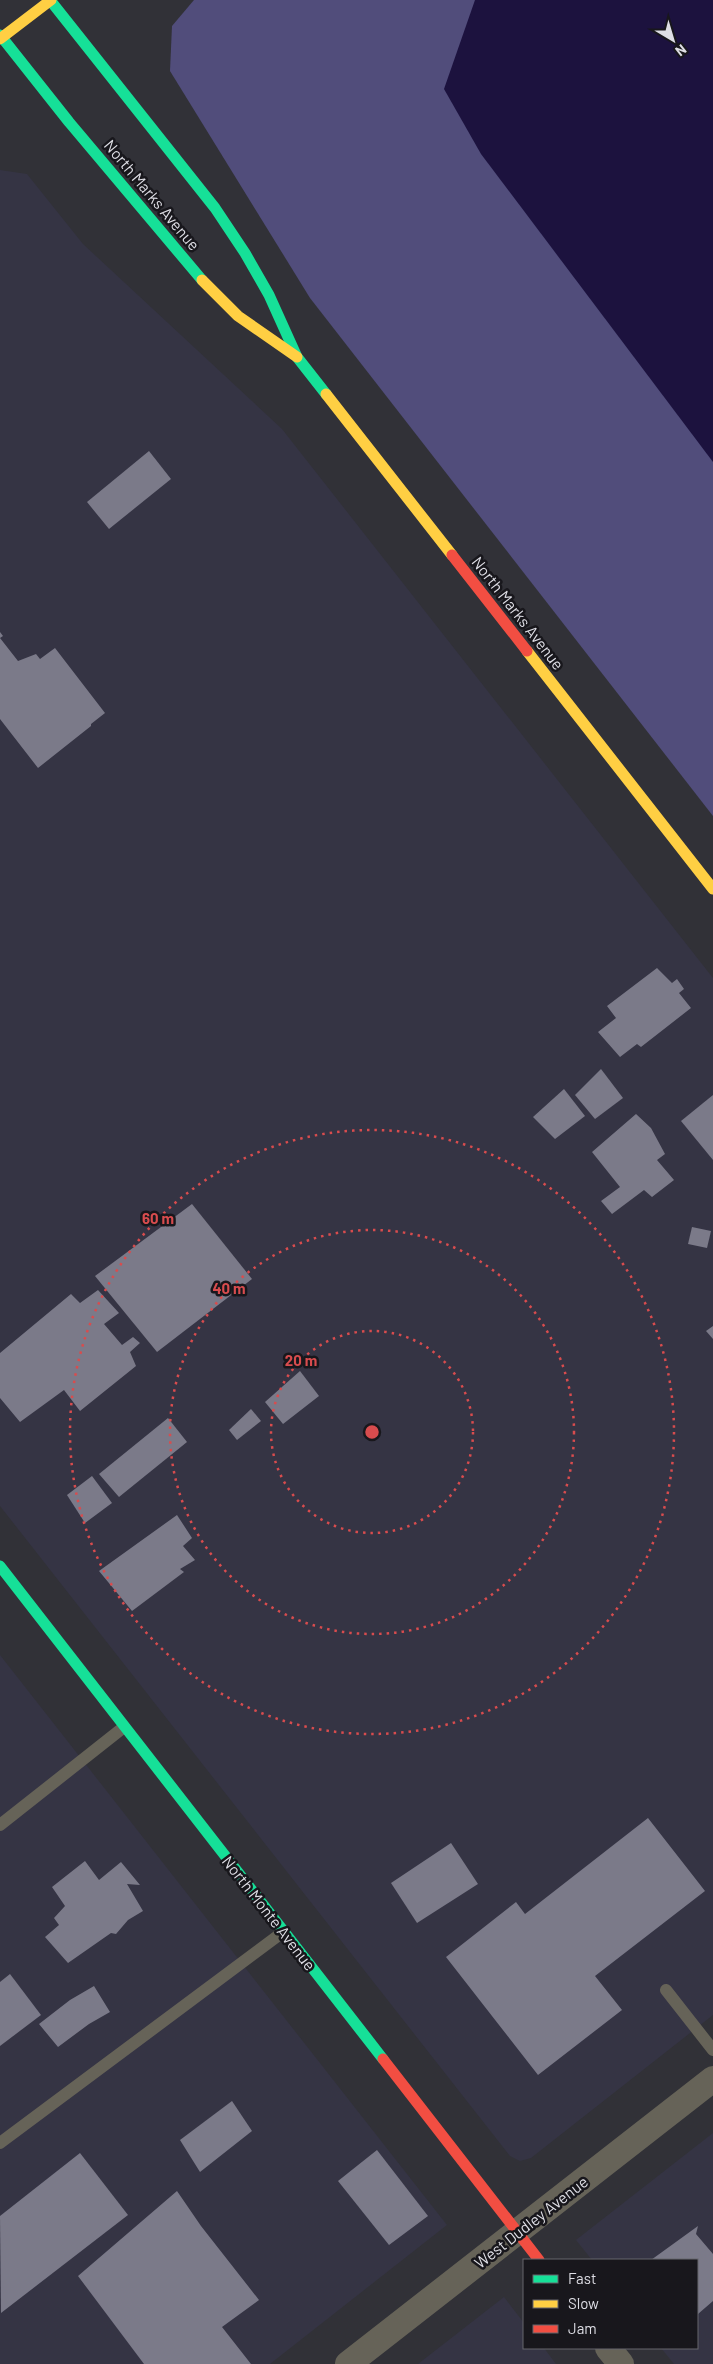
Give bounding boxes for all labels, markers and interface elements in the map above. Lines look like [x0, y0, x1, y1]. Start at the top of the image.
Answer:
north arrow [648, 15, 698, 65]
text: N [672, 41, 690, 60]
street label: North Marks Avenue [101, 136, 204, 254]
street label: North Marks Avenue [468, 552, 568, 673]
text: 60 m [142, 1209, 174, 1227]
text: 40 m [212, 1279, 246, 1297]
text: 20 m [285, 1351, 317, 1369]
centre of rings [363, 1423, 381, 1441]
street label: North Monte Avenue [219, 1852, 320, 1974]
street label: West Dudley Avenue [470, 2171, 591, 2272]
legend [523, 2259, 698, 2349]
text: Fast [568, 2269, 596, 2287]
text: Slow [568, 2294, 599, 2312]
text: Jam [568, 2319, 597, 2337]

